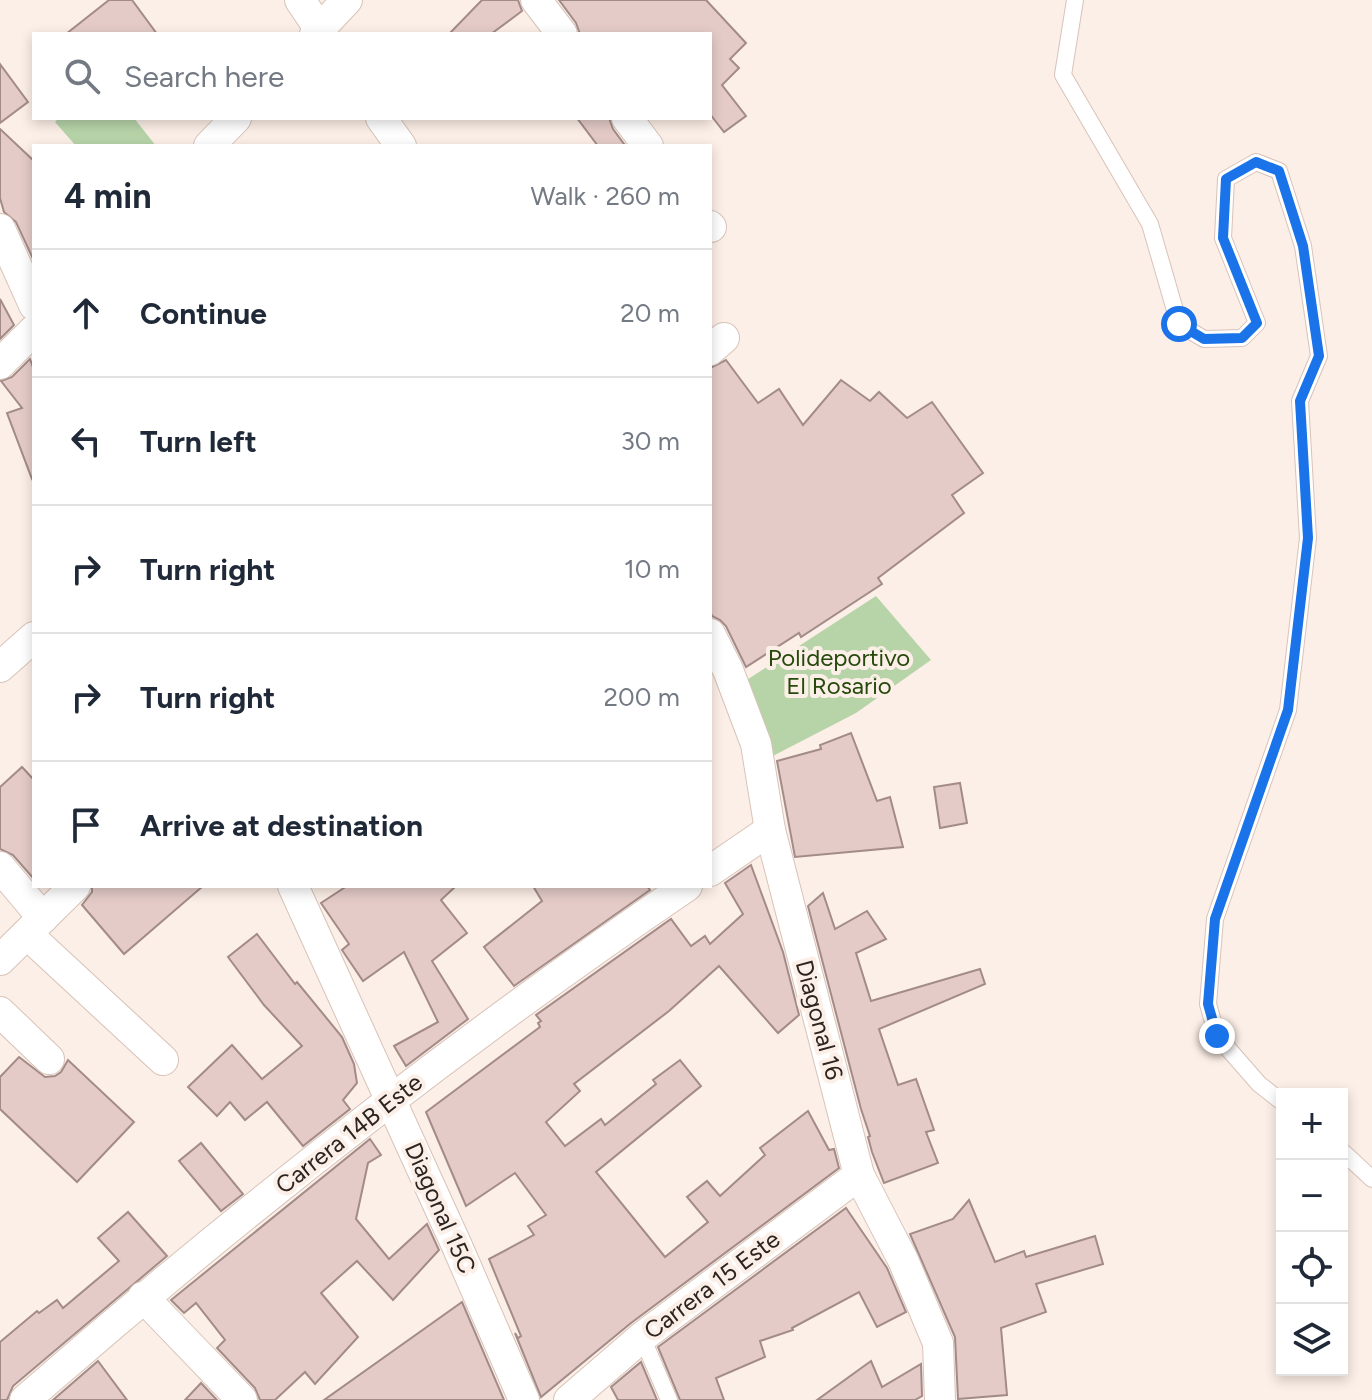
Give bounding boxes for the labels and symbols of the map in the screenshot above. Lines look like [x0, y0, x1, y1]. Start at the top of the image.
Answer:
route start [1161, 306, 1197, 342]
park label: Polideportivo El Rosario [768, 643, 910, 700]
street label: Diagonal 16 [790, 957, 849, 1083]
route end [1199, 1018, 1235, 1054]
street label: Carrera 14B Este [270, 1067, 428, 1200]
street label: Diagonal 15C [399, 1138, 482, 1278]
street label: Carrera 15 Este [638, 1224, 785, 1345]

